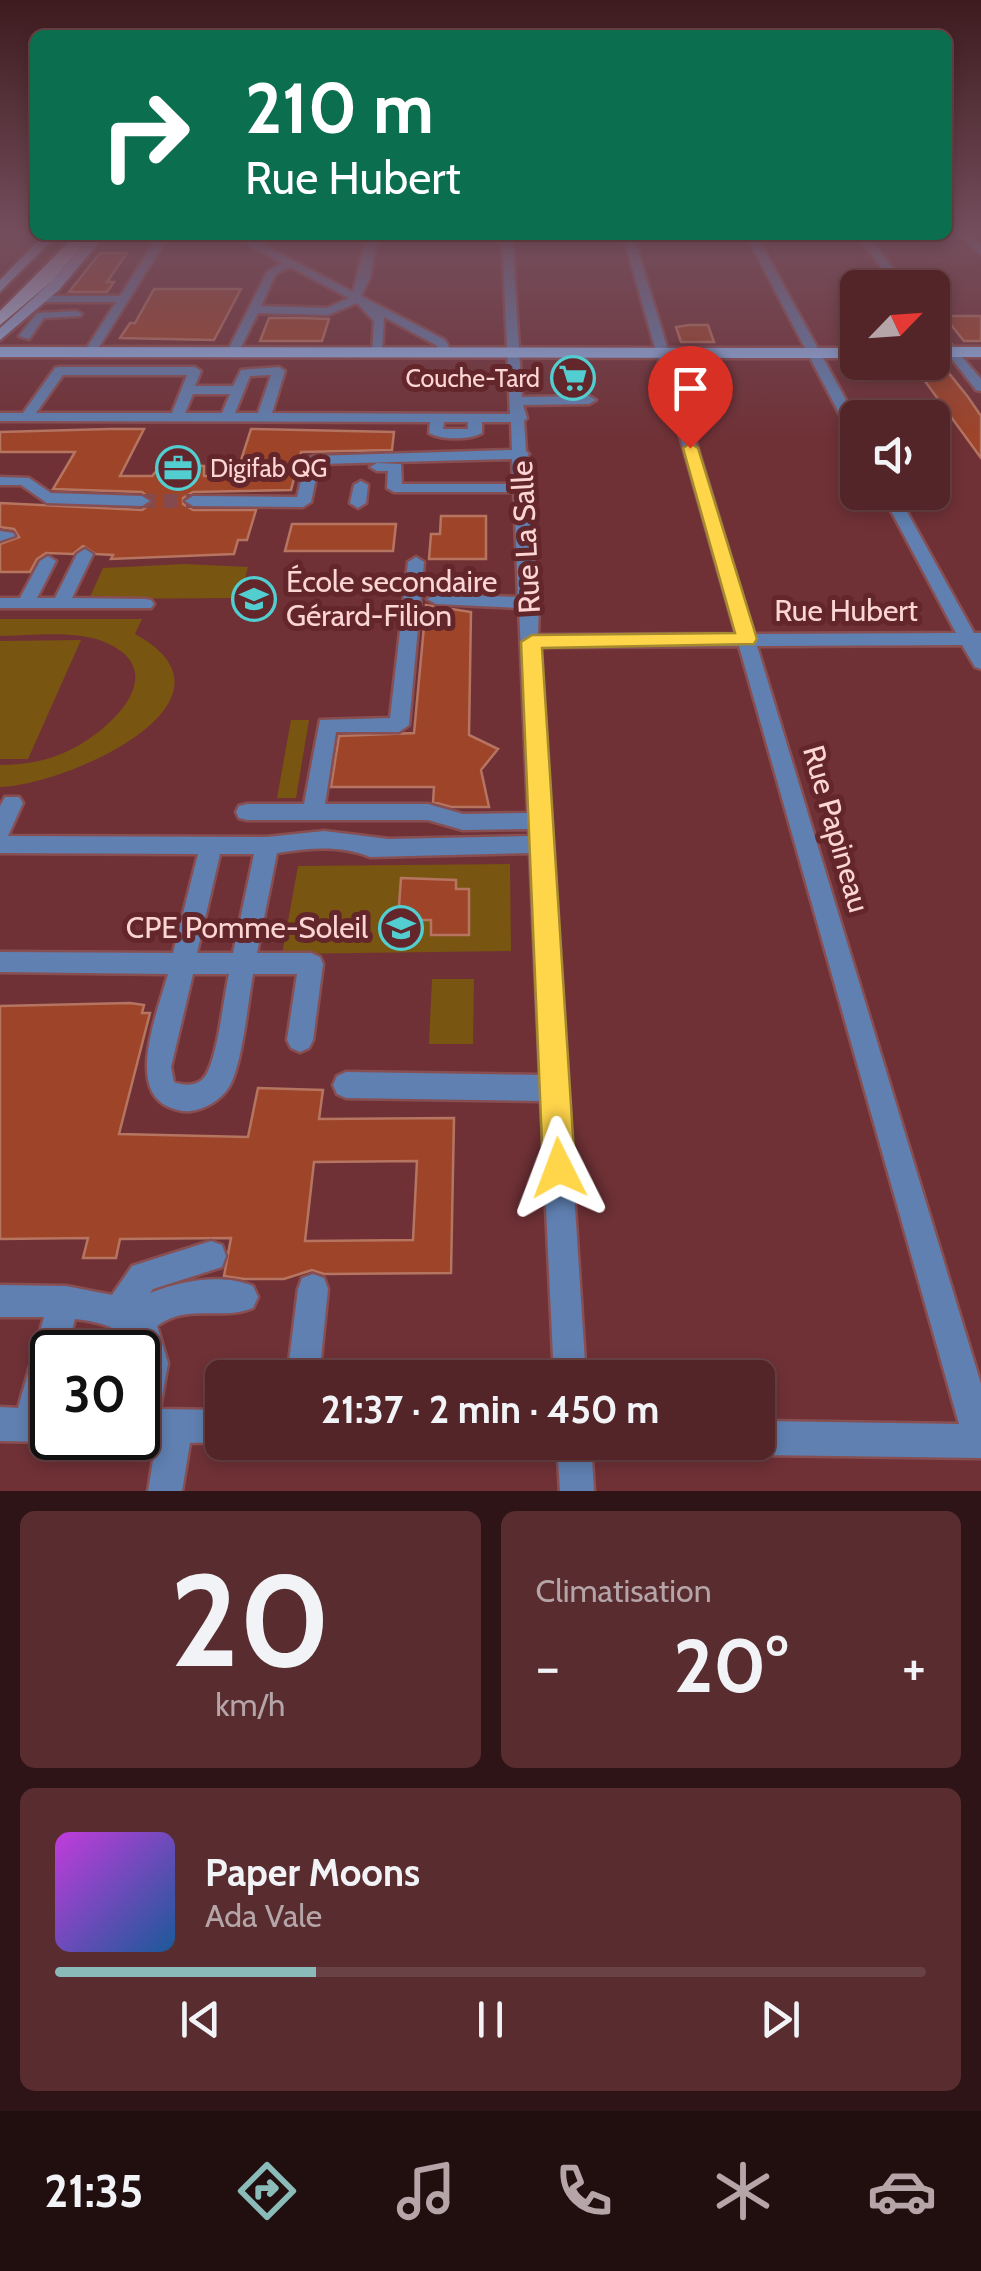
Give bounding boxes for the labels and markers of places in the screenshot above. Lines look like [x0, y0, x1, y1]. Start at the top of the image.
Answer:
pin [648, 346, 733, 449]
supermarket icon: Couche-Tard [550, 355, 596, 401]
place label: Couche-Tard [406, 363, 540, 393]
office icon: Digifab QG [155, 445, 201, 491]
place label: Digifab QG [210, 453, 327, 483]
place label: École secondaire Gérard-Filion [286, 563, 497, 634]
school or university icon: École secondaire Gérard-Filion [231, 576, 277, 622]
school or university icon: CPE Pomme-Soleil [378, 905, 424, 951]
place label: CPE Pomme-Soleil [126, 909, 368, 946]

